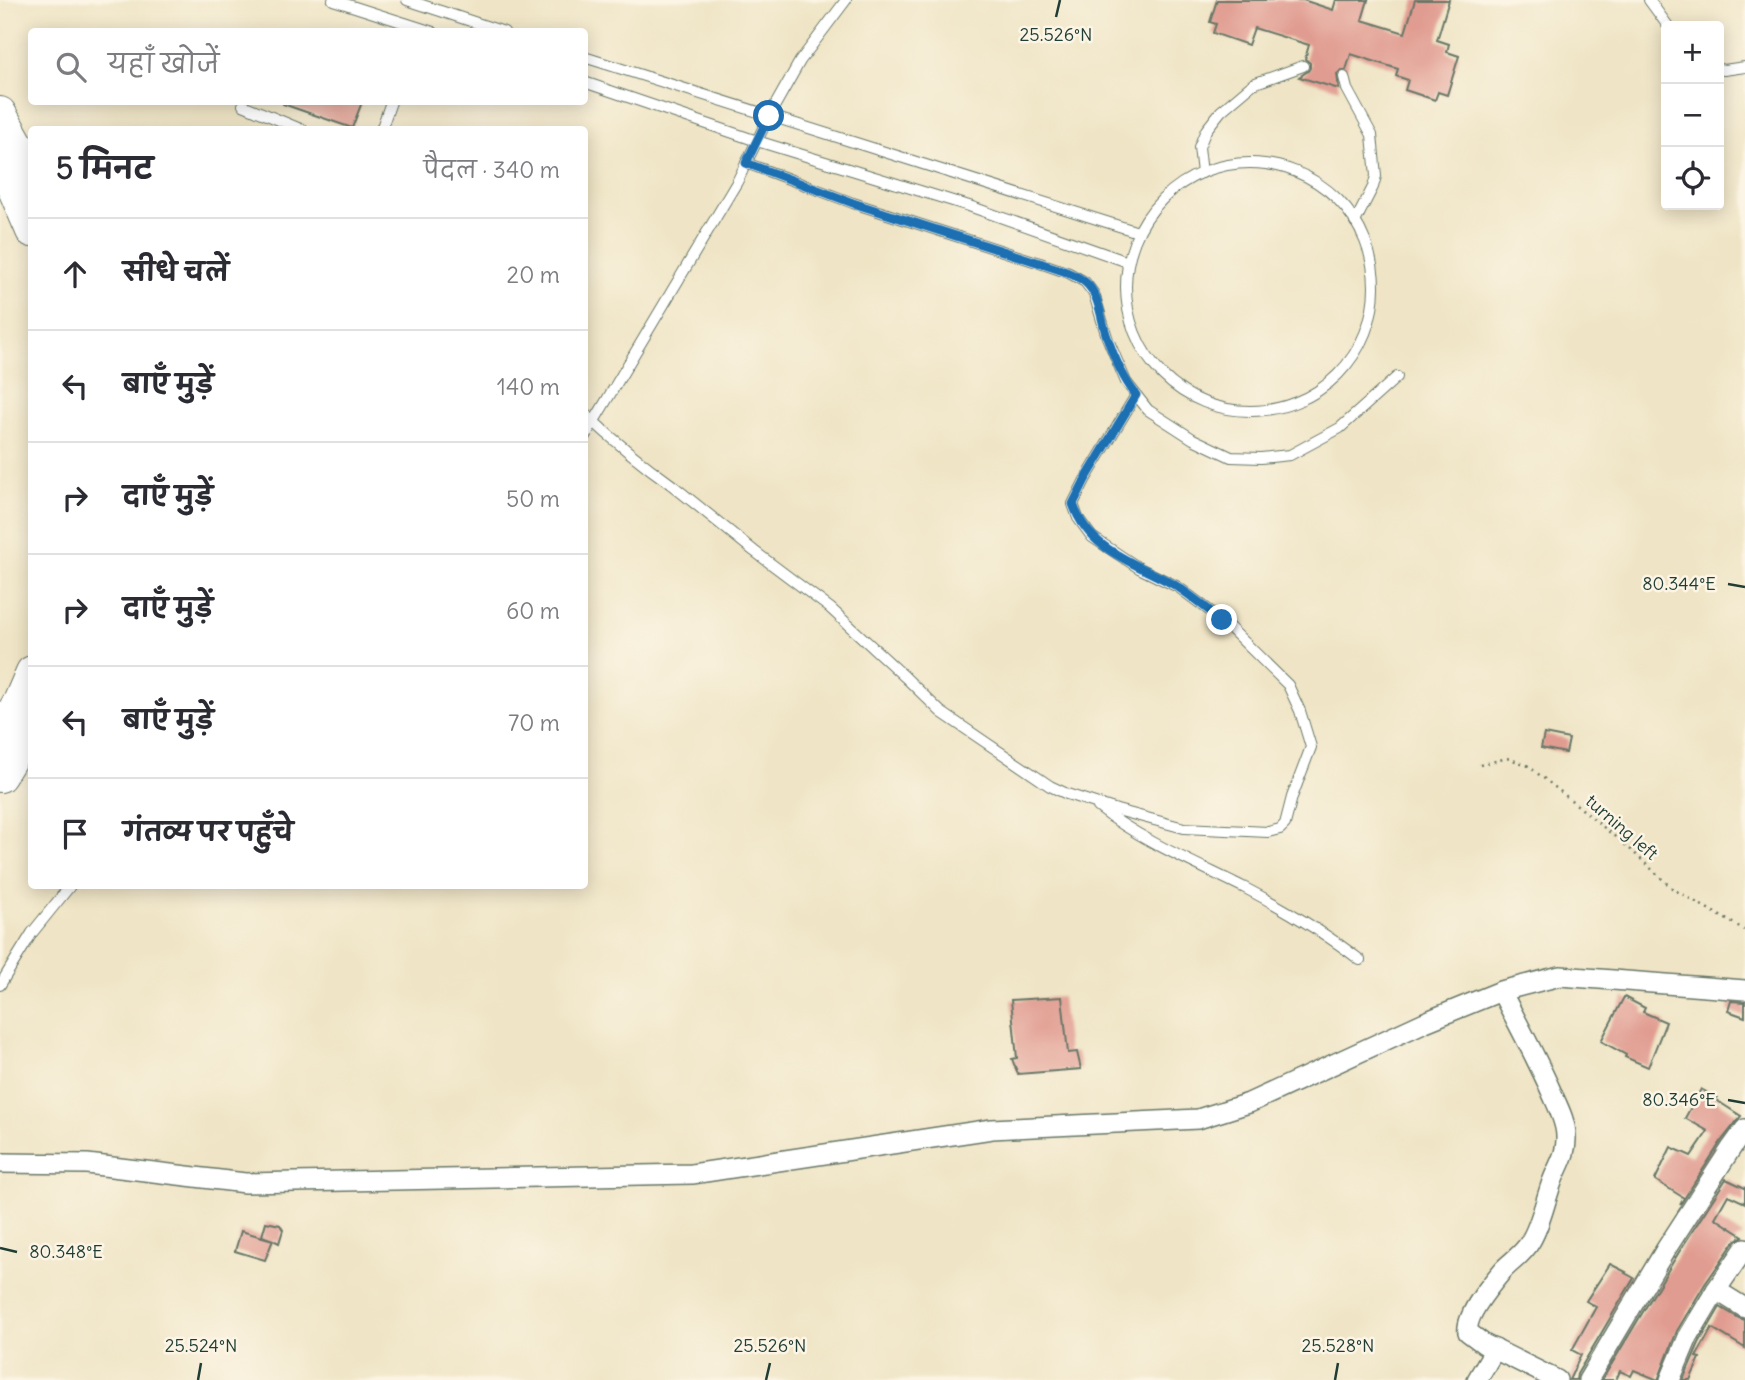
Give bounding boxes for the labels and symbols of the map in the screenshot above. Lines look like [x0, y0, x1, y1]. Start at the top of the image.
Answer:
text: 25.526°N [1020, 23, 1093, 46]
route start [753, 100, 784, 131]
text: 80.344°E [1642, 572, 1716, 595]
route end [1206, 604, 1237, 635]
street label: turning left [1581, 789, 1663, 865]
text: 80.346°E [1642, 1088, 1716, 1111]
text: 80.348°E [29, 1240, 103, 1263]
text: 25.524°N [165, 1334, 237, 1357]
text: 25.526°N [734, 1334, 807, 1357]
text: 25.528°N [1302, 1334, 1374, 1357]

